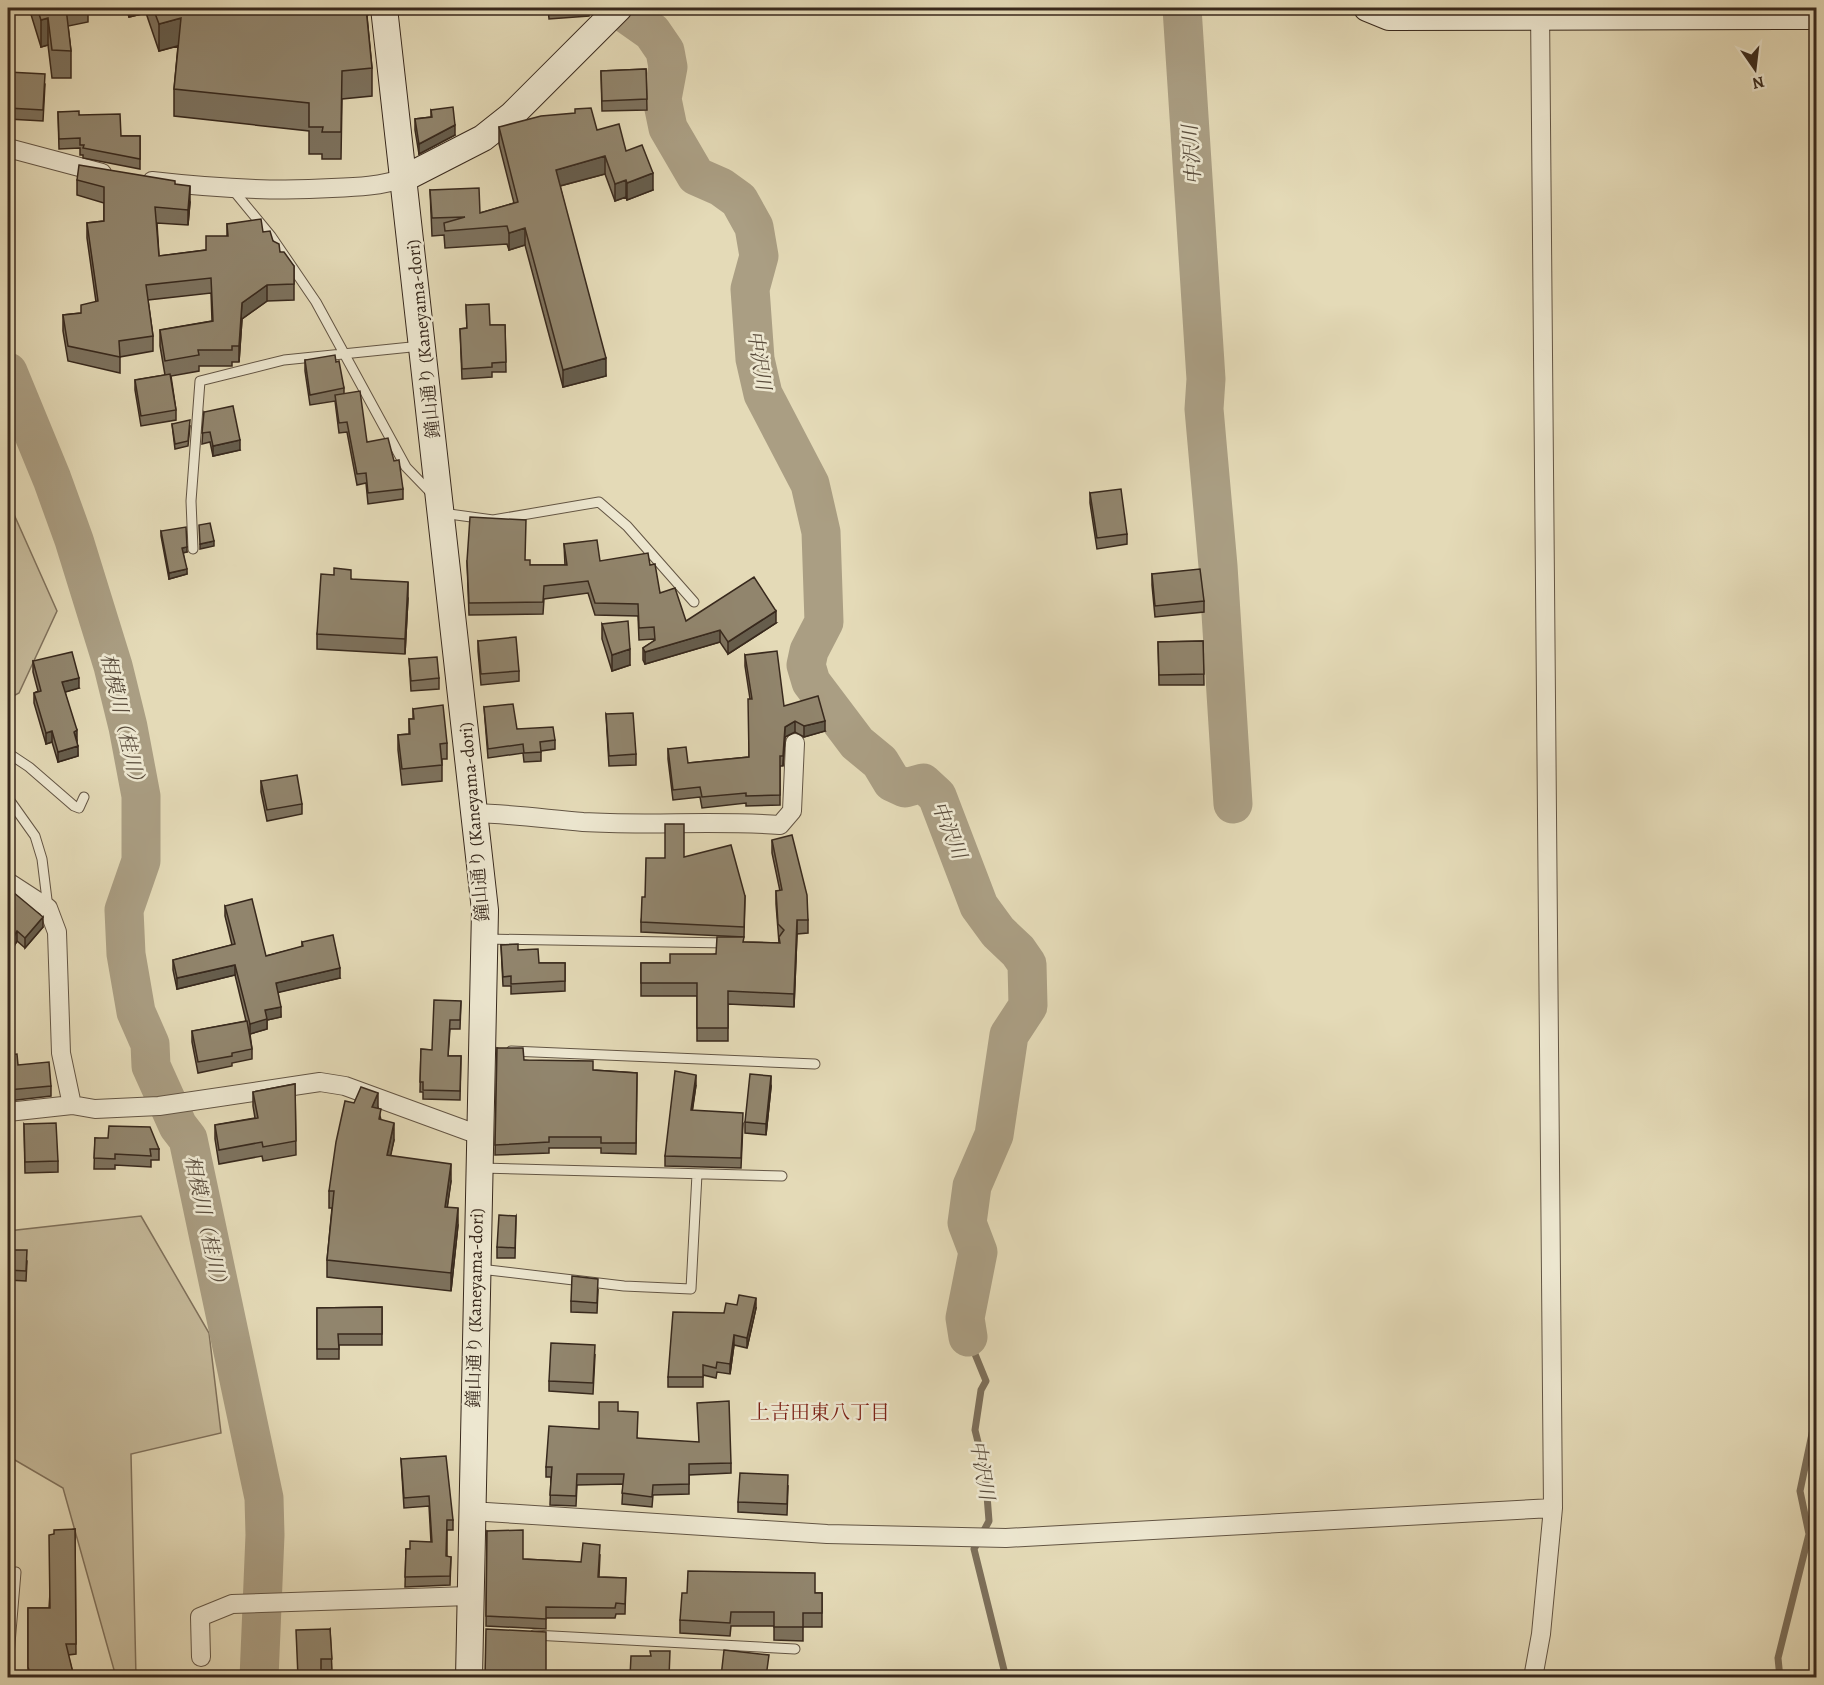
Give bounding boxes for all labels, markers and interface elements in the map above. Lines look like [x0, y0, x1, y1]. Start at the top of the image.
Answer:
north arrow [1725, 39, 1785, 99]
text: N [1750, 71, 1767, 95]
water label: 中沢川 [1176, 122, 1208, 186]
street label: 鐘山通り (Kaneyama-dori) [401, 238, 445, 440]
water label: 中沢川 [741, 328, 777, 394]
water label: 相模川（桂川） [94, 651, 152, 793]
street label: 鐘山通り (Kaneyama-dori) [453, 721, 495, 923]
water label: 中沢川 [925, 797, 974, 865]
water label: 相模川（桂川） [178, 1153, 234, 1295]
street label: 鐘山通り (Kaneyama-dori) [461, 1208, 489, 1408]
district label: 上吉田東八丁目 [750, 1399, 890, 1426]
water label: 中沢川 [963, 1438, 1001, 1504]

